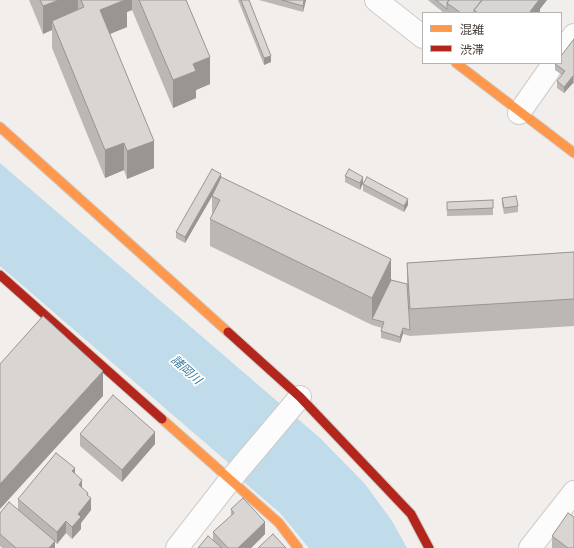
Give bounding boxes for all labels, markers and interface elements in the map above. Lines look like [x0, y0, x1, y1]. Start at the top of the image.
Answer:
legend [422, 12, 562, 64]
text: 混雑 [460, 23, 484, 37]
text: 渋滞 [460, 43, 484, 57]
water label: 諸岡川 [168, 353, 204, 387]

